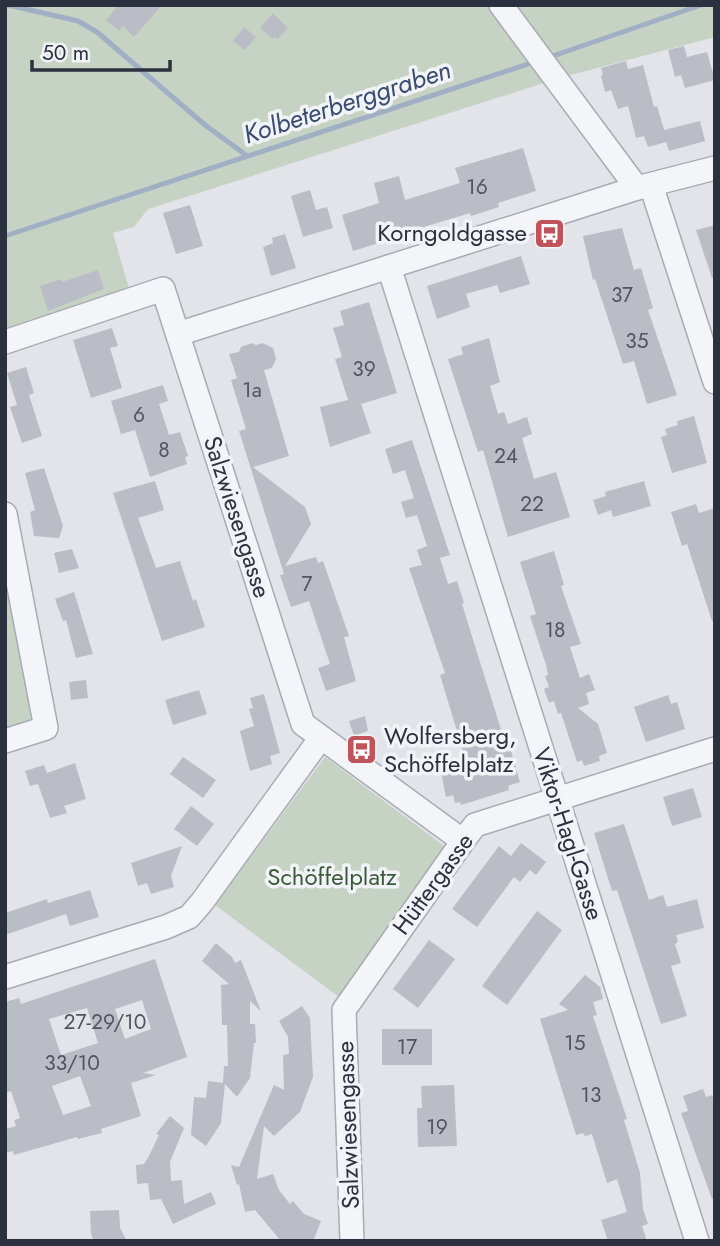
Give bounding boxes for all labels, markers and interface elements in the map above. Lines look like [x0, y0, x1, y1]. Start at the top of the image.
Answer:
scale bar [32, 28, 170, 72]
text: 50 m [42, 38, 89, 68]
water label: Kolbeterberggraben [238, 51, 456, 153]
house number: 16 [466, 172, 488, 202]
place label: Korngoldgasse [377, 215, 527, 250]
bus stop icon: Korngoldgasse [533, 216, 567, 250]
house number: 37 [611, 280, 633, 310]
house number: 35 [625, 326, 649, 356]
house number: 39 [352, 354, 376, 384]
house number: 1a [242, 375, 262, 405]
house number: 6 [133, 400, 145, 430]
street label: Salzwiesengasse [195, 431, 280, 602]
house number: 8 [158, 435, 170, 465]
house number: 24 [494, 441, 518, 471]
house number: 22 [520, 489, 544, 519]
house number: 7 [301, 569, 313, 599]
house number: 18 [545, 615, 565, 645]
place label: Wolfersberg, Schöffelplatz [384, 718, 517, 781]
bus stop icon: Wolfersberg, Schöffelplatz [344, 733, 378, 767]
street label: Viktor-Hagl-Gasse [524, 743, 613, 925]
street label: Hüttergasse [384, 826, 482, 942]
park label: Schöffelplatz [267, 859, 397, 894]
house number: 27-29/10 [64, 1007, 146, 1037]
house number: 15 [564, 1028, 586, 1058]
house number: 17 [397, 1032, 417, 1062]
street label: Salzwiesengasse [327, 1040, 368, 1210]
house number: 33/10 [44, 1048, 100, 1078]
house number: 13 [581, 1080, 601, 1110]
house number: 19 [426, 1112, 448, 1142]

